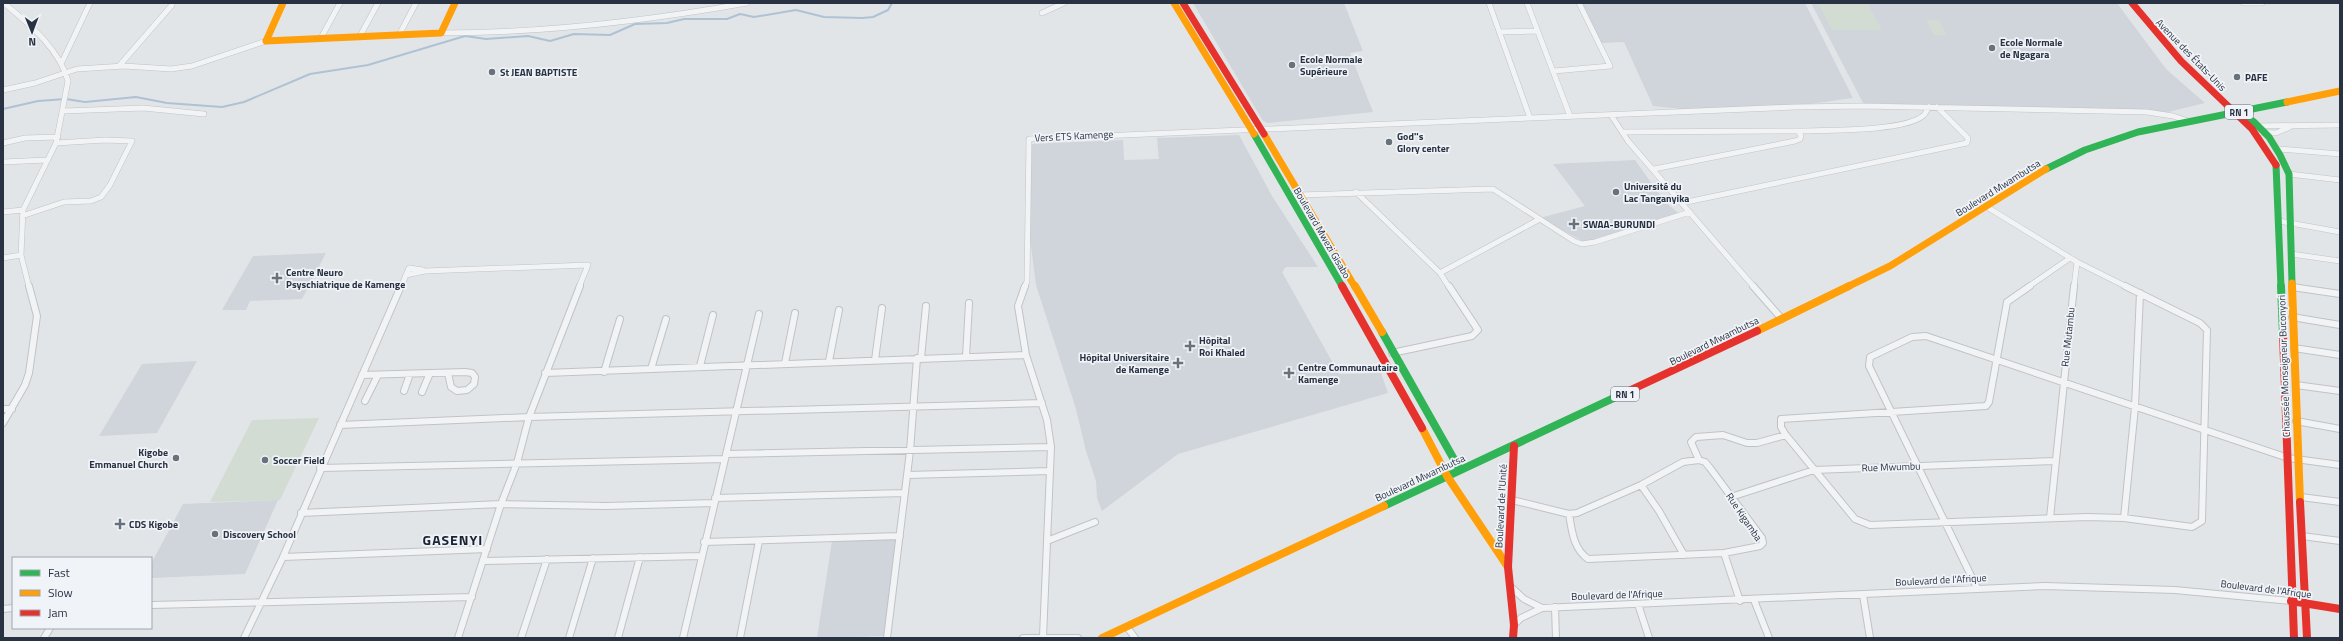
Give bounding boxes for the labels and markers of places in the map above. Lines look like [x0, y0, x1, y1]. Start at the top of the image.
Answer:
place label: Ecole Normale de Ngagara [2000, 35, 2062, 62]
marker: Ecole Normale de Ngagara [1987, 43, 1997, 53]
place label: Ecole Normale Supérieure [1300, 52, 1362, 79]
marker: Ecole Normale Supérieure [1287, 60, 1297, 70]
place label: St JEAN BAPTISTE [500, 65, 578, 80]
marker: St JEAN BAPTISTE [487, 67, 497, 77]
place label: PAFE [2245, 70, 2268, 85]
marker: PAFE [2232, 72, 2242, 82]
place label: God''s Glory center [1397, 129, 1450, 156]
marker: God''s Glory center [1384, 137, 1394, 147]
place label: Université du Lac Tanganyika [1624, 179, 1689, 206]
marker: Université du Lac Tanganyika [1611, 187, 1621, 197]
place label: SWAA-BURUNDI [1583, 217, 1655, 232]
marker: SWAA-BURUNDI [1568, 218, 1580, 230]
place label: Centre Neuro Psyschiatrique de Kamenge [286, 265, 405, 292]
marker: Centre Neuro Psyschiatrique de Kamenge [271, 272, 283, 284]
place label: Hôpital Roi Khaled [1199, 333, 1245, 360]
marker: Hôpital Roi Khaled [1184, 340, 1196, 352]
place label: Hôpital Universitaire de Kamenge [1080, 350, 1169, 377]
marker: Hôpital Universitaire de Kamenge [1172, 357, 1184, 369]
place label: Centre Communautaire Kamenge [1298, 360, 1398, 387]
marker: Centre Communautaire Kamenge [1283, 367, 1295, 379]
place label: Kigobe Emmanuel Church [89, 445, 168, 472]
marker: Kigobe Emmanuel Church [171, 453, 181, 463]
place label: Soccer Field [273, 453, 325, 468]
marker: Soccer Field [260, 455, 270, 465]
place label: CDS Kigobe [129, 517, 178, 532]
marker: CDS Kigobe [114, 518, 126, 530]
place label: Discovery School [223, 527, 296, 542]
marker: Discovery School [210, 529, 220, 539]

